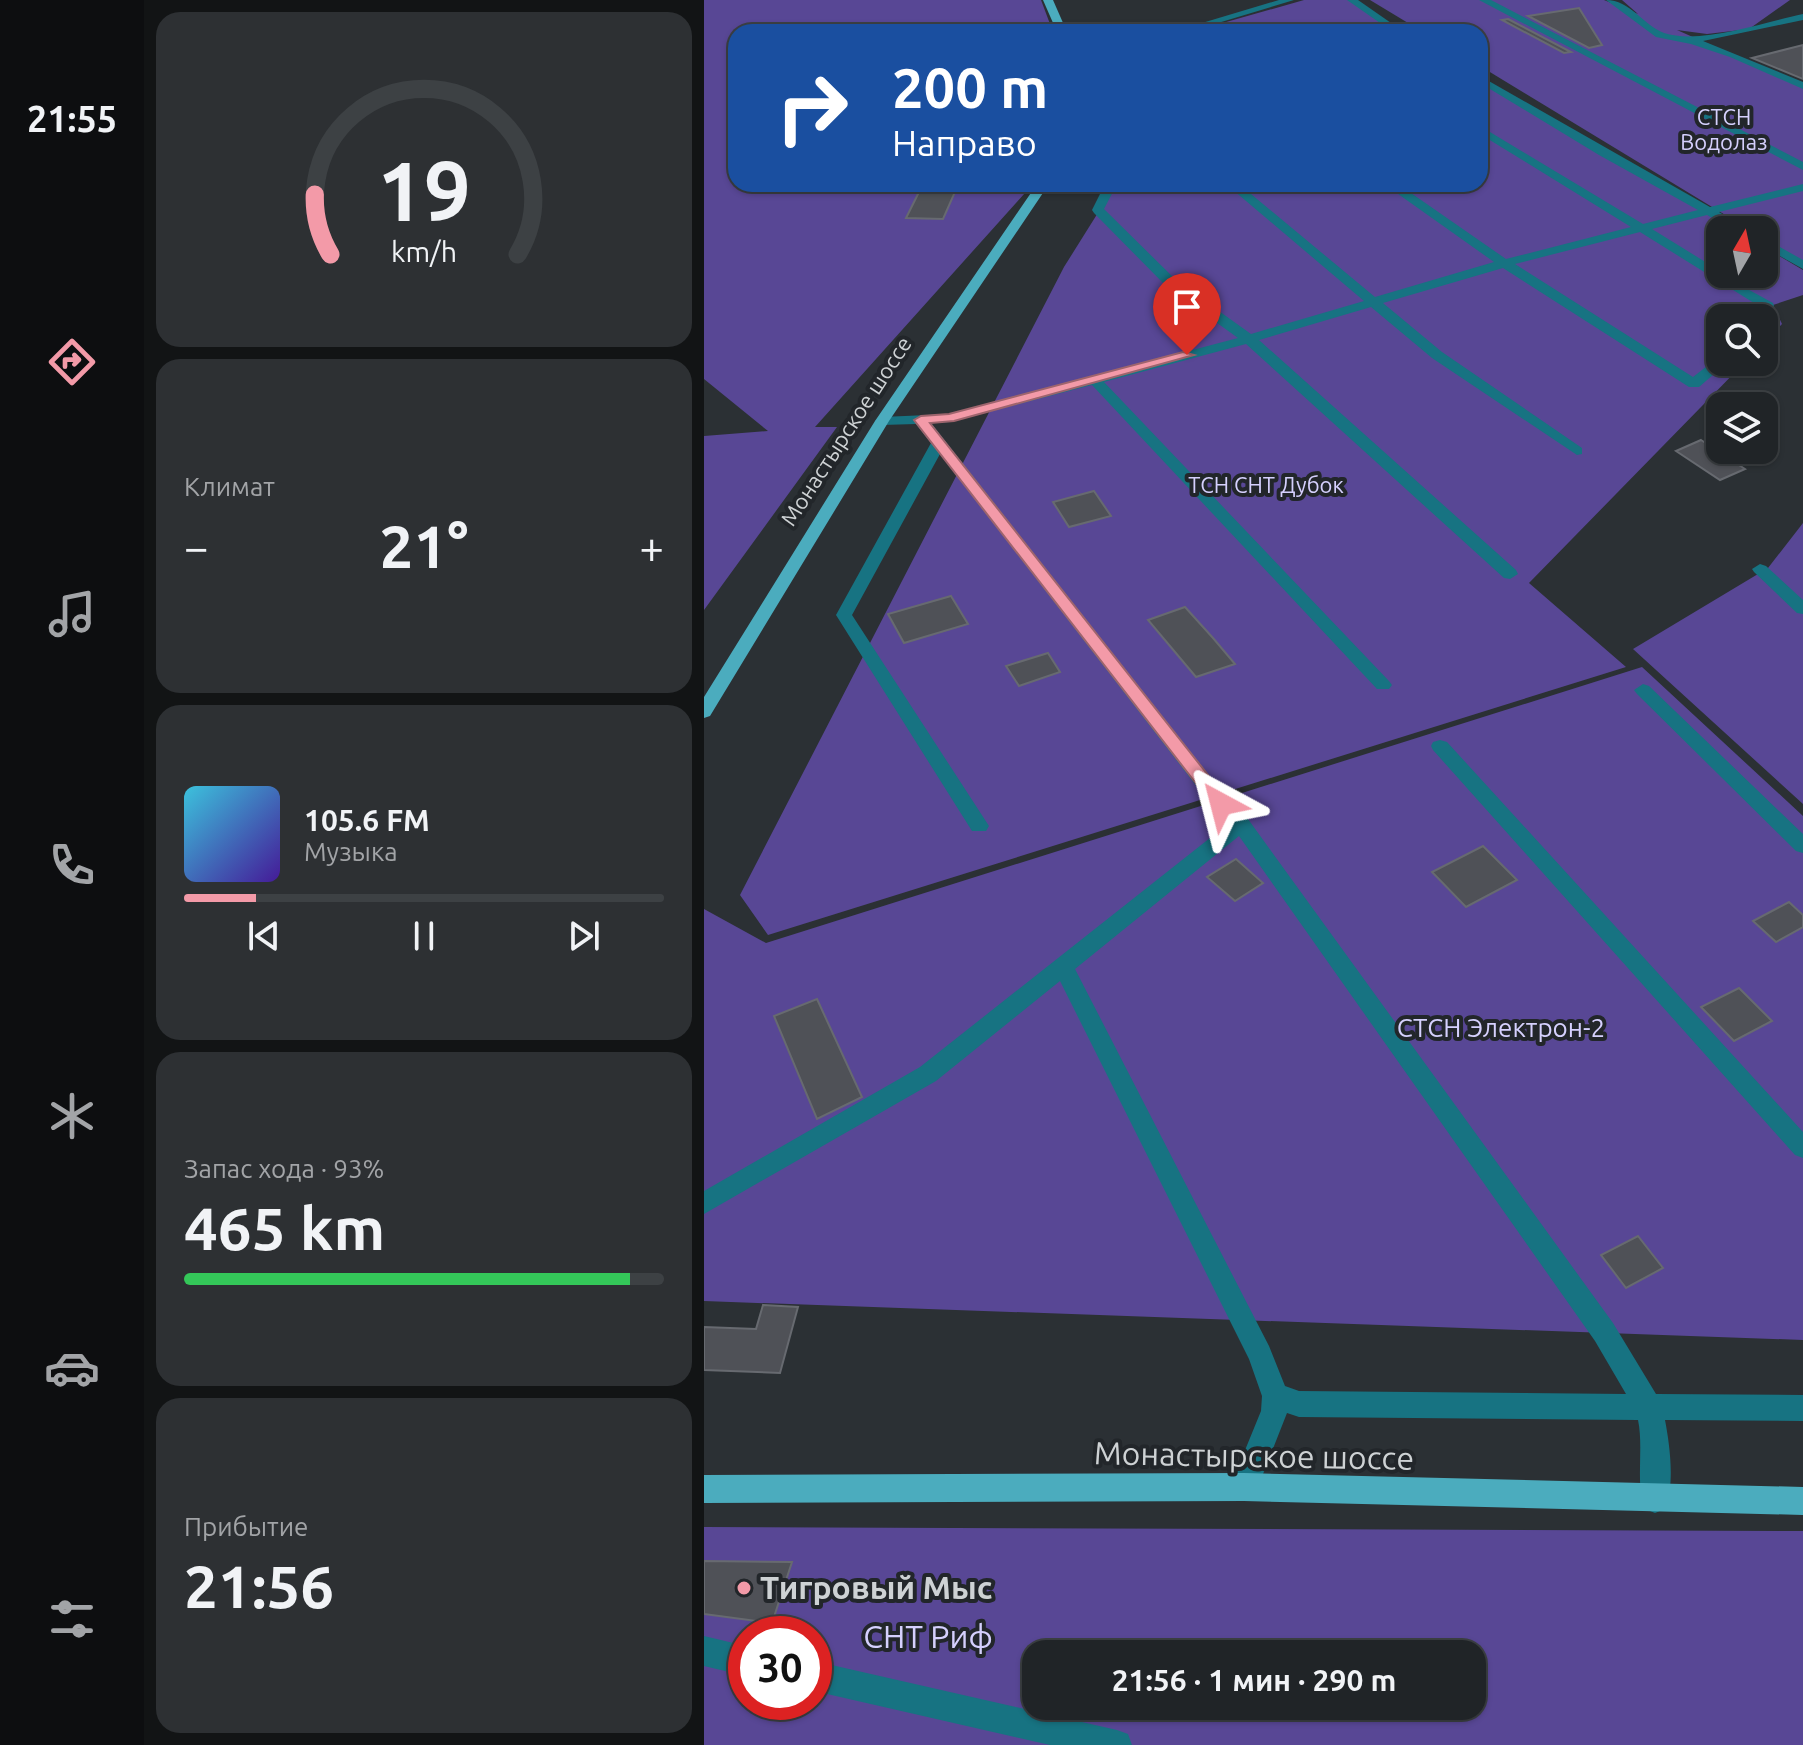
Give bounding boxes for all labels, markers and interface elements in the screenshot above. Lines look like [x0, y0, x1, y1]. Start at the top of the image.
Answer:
icon: right [760, 56, 864, 160]
text: 200 m [892, 56, 1048, 119]
text: 21:55 [27, 98, 117, 139]
park label: СТСН Водолаз [1680, 104, 1768, 154]
text: Направо [892, 122, 1037, 163]
text: 19 [377, 143, 471, 237]
north arrow [1706, 216, 1778, 288]
map controls [1706, 216, 1778, 464]
text: km/h [391, 235, 457, 267]
pin [1153, 273, 1221, 355]
icon: arrive [1165, 285, 1209, 329]
button: search [1706, 304, 1778, 376]
street label: Монастырское шоссе [775, 332, 916, 530]
icon: directions [44, 334, 100, 390]
button: layers [1706, 392, 1778, 464]
text: Климат [184, 472, 275, 501]
park label: ТСН СНТ Дубок [1188, 472, 1344, 497]
text: 21° [380, 512, 468, 579]
text: − [184, 522, 209, 571]
text: + [639, 522, 664, 571]
icon: music [44, 586, 100, 642]
position arrow [1179, 762, 1263, 846]
text: 105.6 FM [304, 803, 430, 837]
icon: phone [44, 837, 100, 893]
text: Музыка [304, 837, 398, 866]
icon: previous [242, 914, 286, 958]
icon: pause [402, 914, 446, 958]
icon: next [562, 914, 606, 958]
park label: СТСН Электрон-2 [1397, 1013, 1605, 1042]
icon: climate [44, 1088, 100, 1144]
text: Запас хода · 93% [184, 1154, 384, 1183]
text: 465 km [184, 1194, 385, 1261]
icon: car [44, 1340, 100, 1396]
street label: Монастырское шоссе [1094, 1434, 1414, 1476]
text: Прибытие [184, 1512, 308, 1541]
text: 21:56 [184, 1552, 334, 1619]
place label: Тигровый Мыс [760, 1569, 993, 1605]
marker: Тигровый Мыс [735, 1579, 753, 1597]
icon: filters [44, 1591, 100, 1647]
speed limit sign: 30 [728, 1616, 832, 1720]
park label: СНТ Риф [863, 1618, 993, 1654]
text: 21:56 · 1 мин · 290 m [1112, 1663, 1396, 1697]

